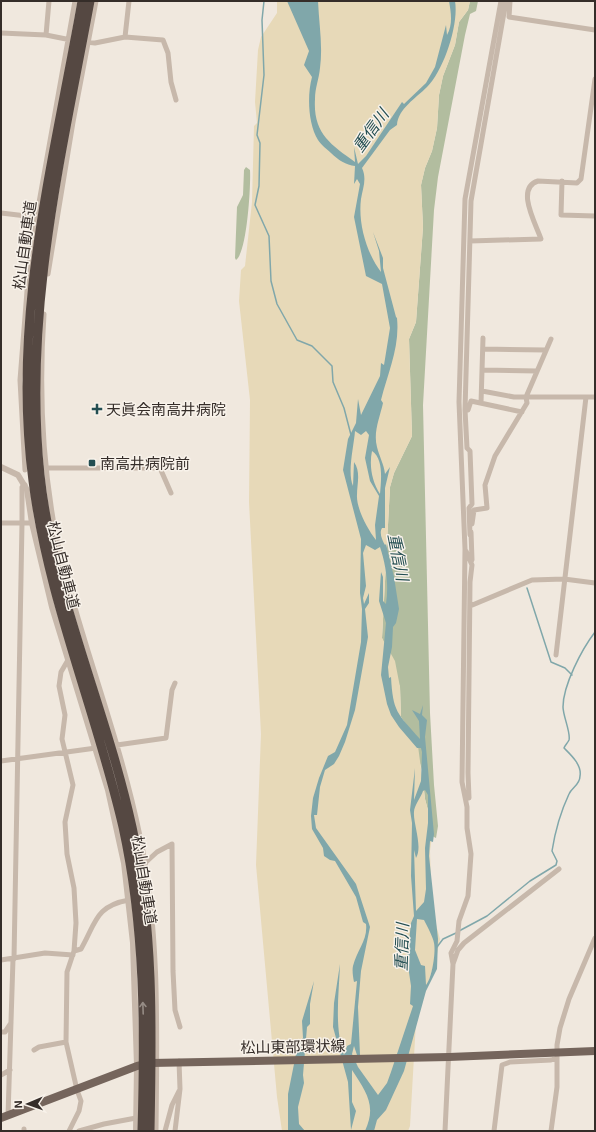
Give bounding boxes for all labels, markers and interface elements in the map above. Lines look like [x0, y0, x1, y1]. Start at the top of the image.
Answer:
water label: 重信川 [348, 103, 393, 155]
street label: 松山自動車道 [9, 199, 39, 291]
place label: 天眞会南高井病院 [106, 400, 226, 418]
marker: 天眞会南高井病院 [91, 403, 103, 415]
place label: 南高井病院前 [100, 454, 190, 472]
marker: 南高井病院前 [87, 458, 97, 468]
street label: 松山自動車道 [44, 519, 84, 611]
water label: 重信川 [385, 532, 413, 584]
street label: 松山自動車道 [129, 834, 161, 926]
water label: 重信川 [391, 921, 411, 971]
one-way arrow [139, 1002, 147, 1015]
street label: 松山東部環状線 [240, 1036, 346, 1056]
north arrow [8, 1084, 48, 1124]
text: N [11, 1100, 24, 1109]

